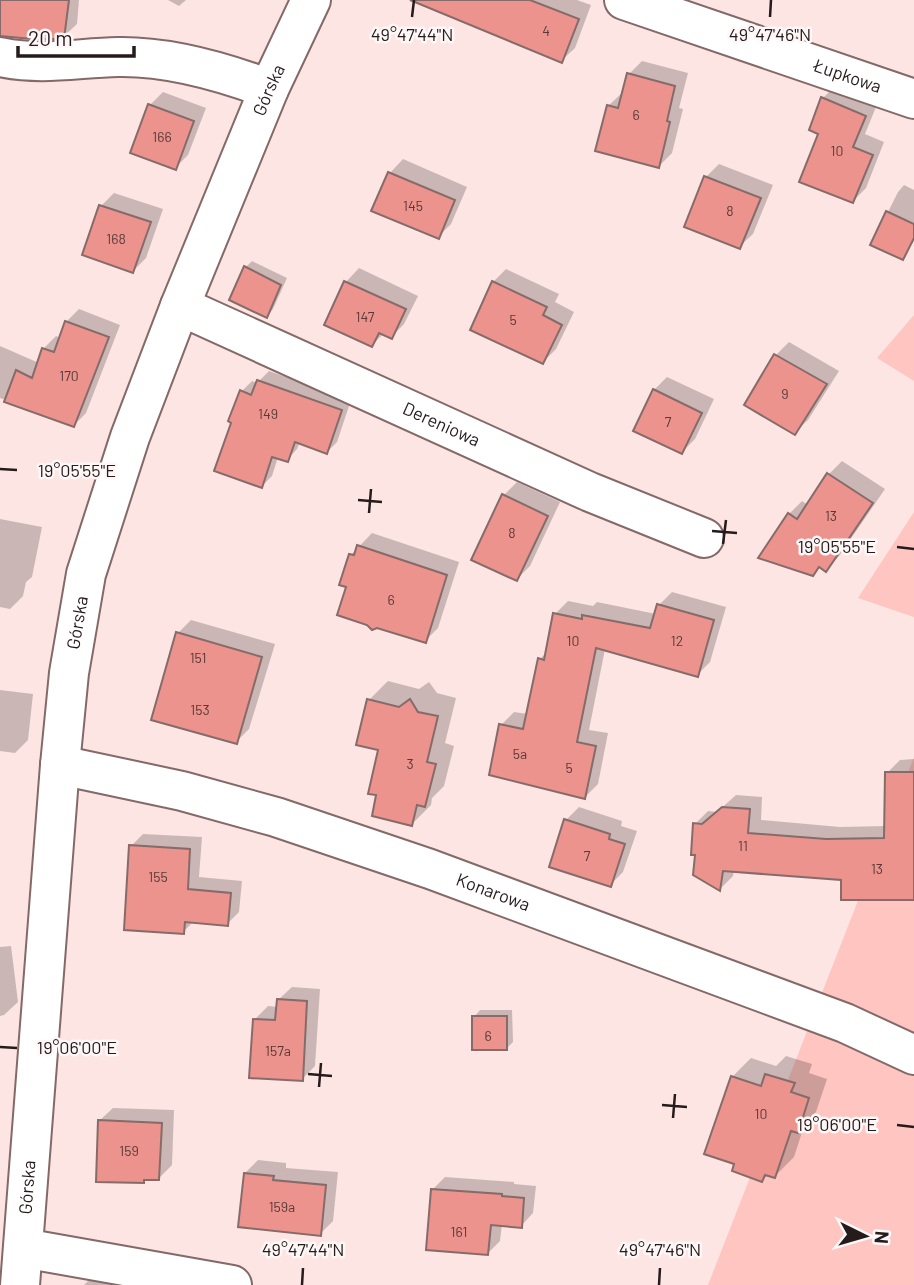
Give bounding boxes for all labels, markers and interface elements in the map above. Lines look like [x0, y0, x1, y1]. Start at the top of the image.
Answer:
scale bar [18, 14, 133, 58]
house number: 4 [542, 22, 550, 39]
text: 49°47'44"N [371, 23, 453, 45]
text: 49°47'46"N [729, 23, 811, 45]
text: 20 m [28, 25, 73, 50]
street label: Łupkowa [810, 53, 885, 97]
street label: Górska [247, 60, 289, 119]
house number: 6 [632, 106, 640, 123]
house number: 166 [152, 128, 172, 145]
house number: 10 [831, 142, 843, 159]
house number: 145 [403, 197, 423, 214]
house number: 8 [726, 202, 734, 219]
house number: 168 [106, 230, 126, 247]
house number: 147 [356, 308, 375, 325]
house number: 5 [509, 311, 517, 328]
house number: 170 [59, 367, 79, 384]
house number: 9 [781, 385, 789, 402]
street label: Dereniowa [400, 397, 484, 451]
house number: 149 [258, 405, 278, 422]
house number: 7 [665, 413, 672, 430]
text: 19°05'55"E [38, 459, 116, 481]
house number: 13 [825, 507, 837, 524]
house number: 8 [508, 524, 516, 541]
text: 19°05'55"E [798, 535, 876, 557]
house number: 6 [387, 591, 395, 608]
street label: Górska [61, 594, 92, 651]
house number: 10 [567, 632, 579, 649]
house number: 12 [671, 632, 683, 649]
house number: 151 [190, 649, 206, 666]
house number: 153 [190, 701, 210, 718]
house number: 5a [513, 745, 527, 762]
house number: 3 [406, 755, 414, 772]
house number: 5 [565, 759, 573, 776]
house number: 11 [738, 837, 748, 854]
house number: 7 [584, 847, 591, 864]
house number: 13 [871, 860, 883, 877]
house number: 155 [148, 868, 168, 885]
street label: Konarowa [453, 868, 533, 915]
house number: 6 [484, 1027, 492, 1044]
text: 19°06'00"E [37, 1036, 117, 1058]
house number: 157a [265, 1042, 291, 1059]
house number: 10 [755, 1105, 767, 1122]
text: 19°06'00"E [797, 1113, 877, 1135]
house number: 159 [119, 1142, 139, 1159]
street label: Górska [13, 1159, 40, 1215]
house number: 159a [269, 1198, 295, 1215]
north arrow [830, 1201, 900, 1271]
house number: 161 [451, 1223, 467, 1240]
text: N [870, 1230, 894, 1245]
text: 49°47'44"N [262, 1238, 344, 1260]
text: 49°47'46"N [619, 1238, 701, 1260]

